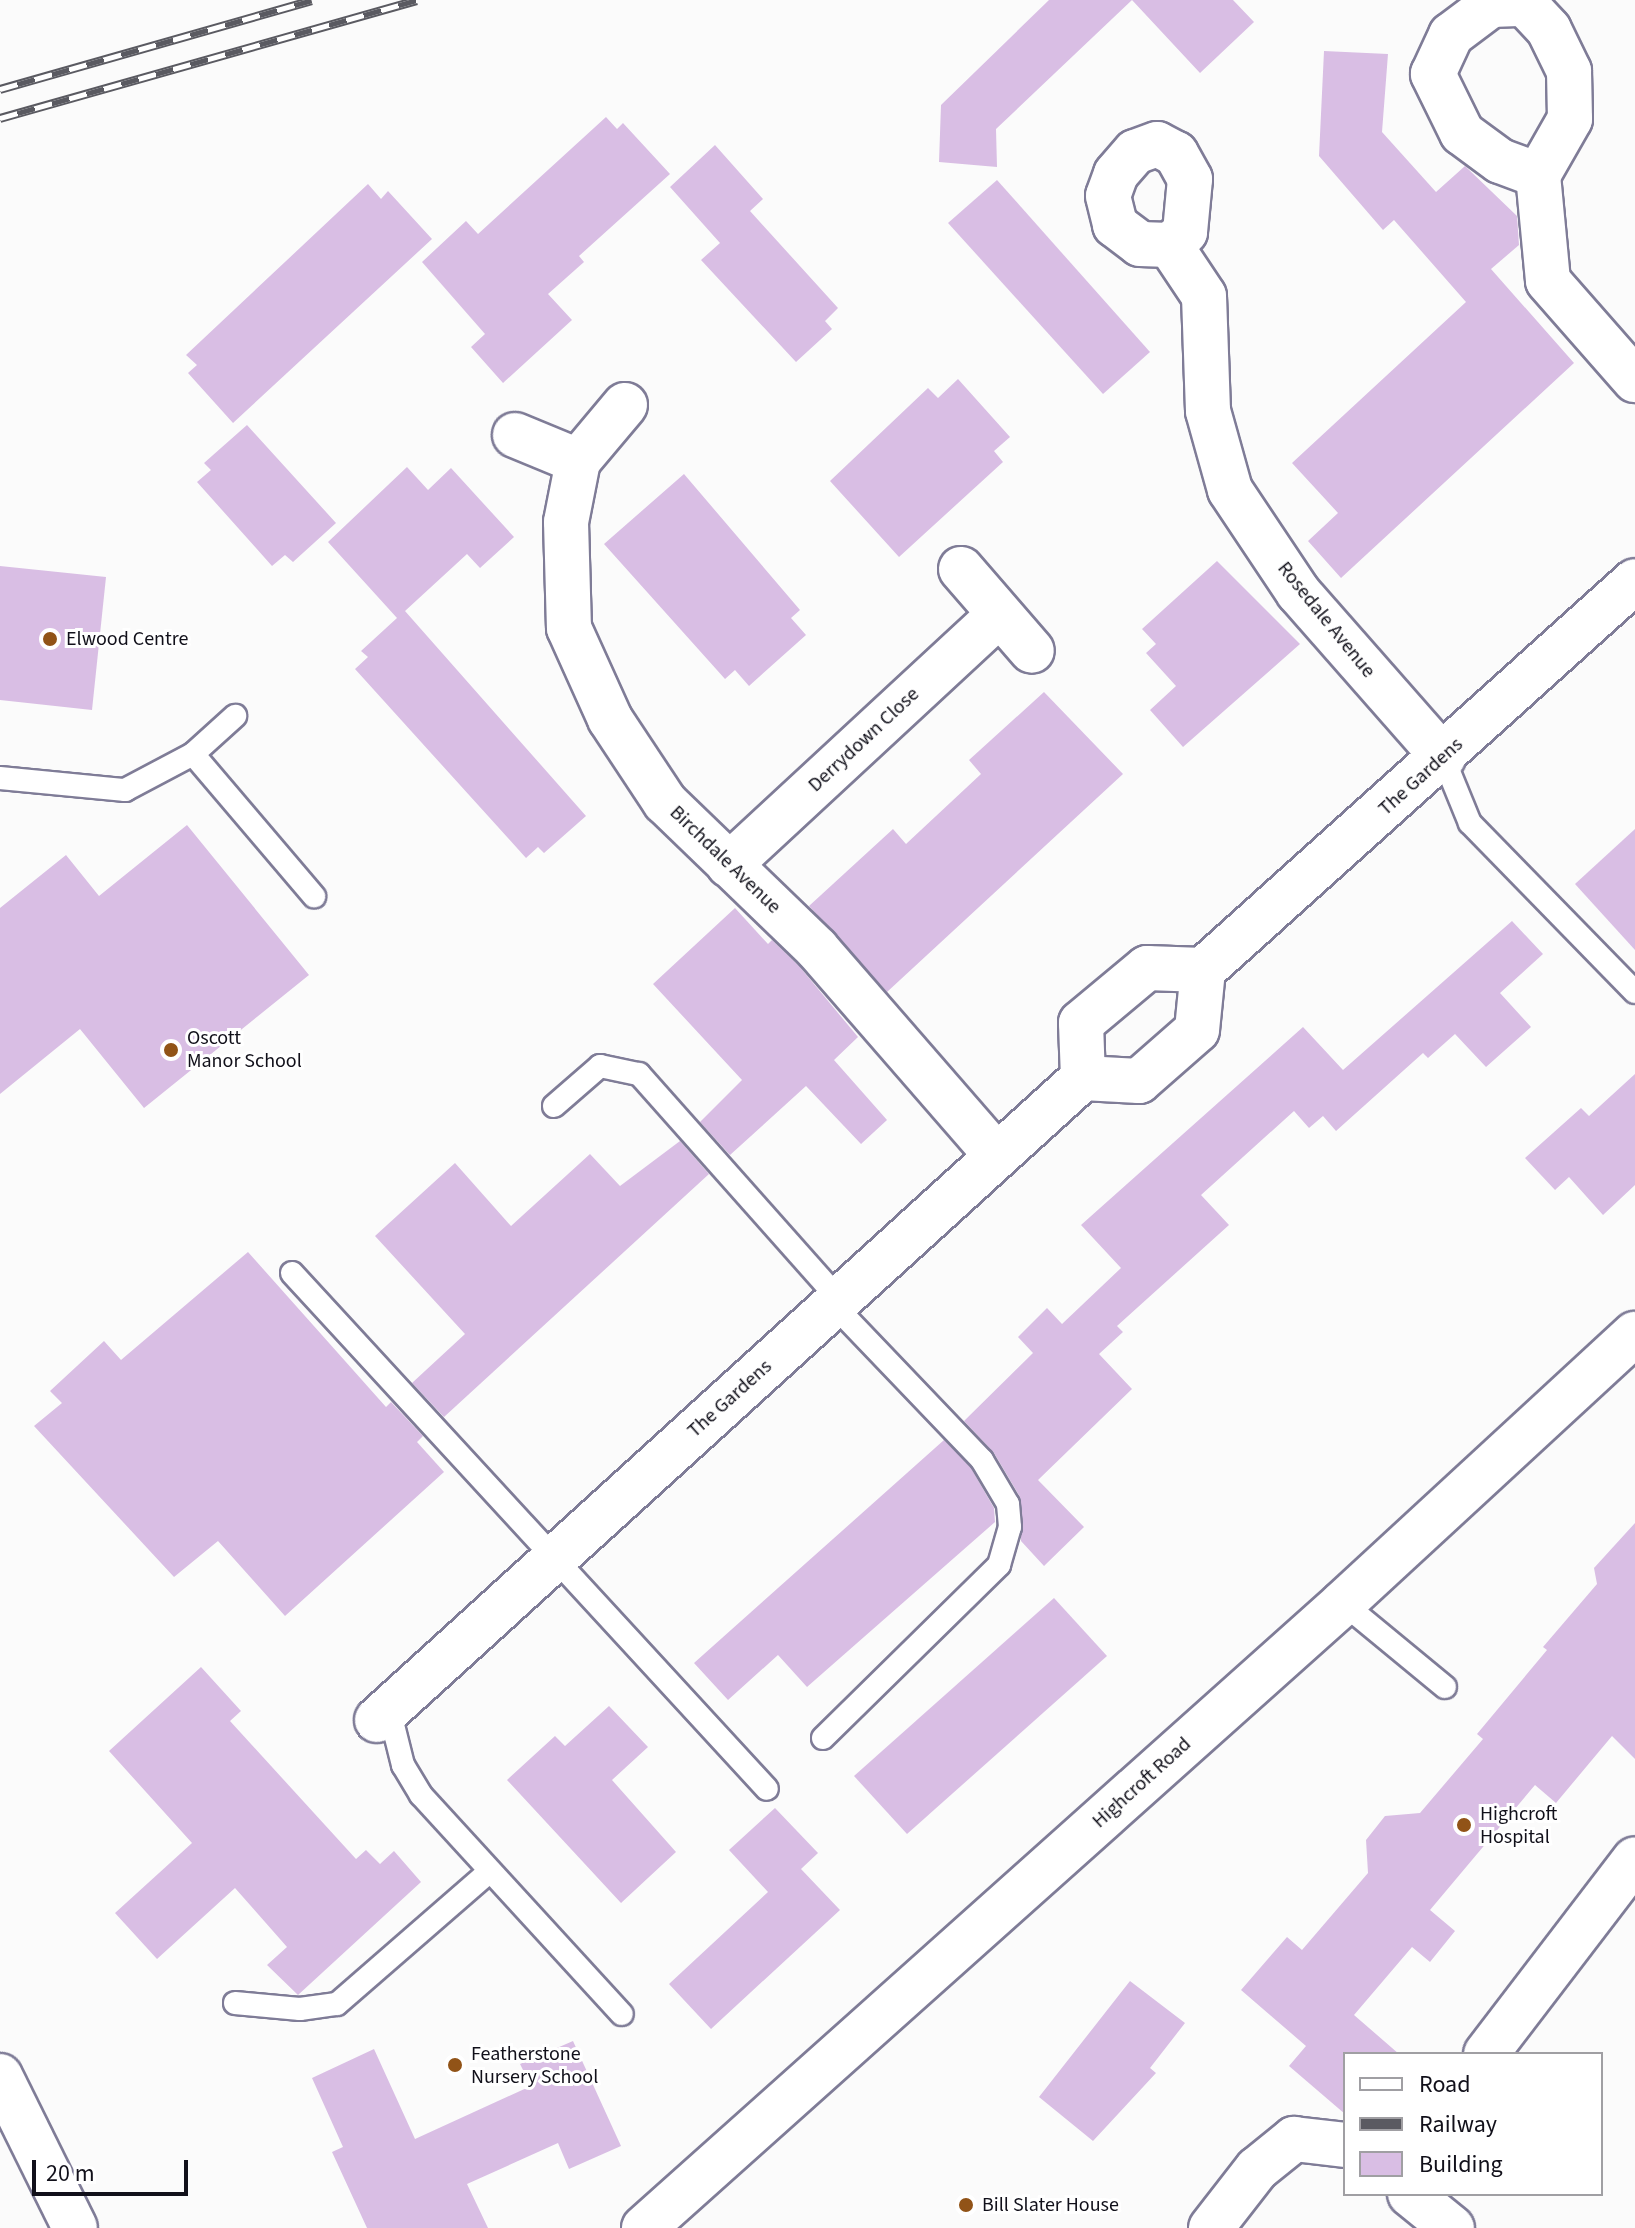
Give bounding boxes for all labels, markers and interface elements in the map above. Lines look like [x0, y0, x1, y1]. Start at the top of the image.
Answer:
street label: Rosedale Avenue [1272, 557, 1380, 683]
place label: Elwood Centre [66, 627, 188, 651]
marker: Elwood Centre [41, 630, 59, 648]
street label: Derrydown Close [804, 683, 924, 797]
street label: The Gardens [1374, 733, 1468, 821]
street label: Birchdale Avenue [664, 801, 786, 919]
place label: Oscott Manor School [187, 1026, 302, 1073]
marker: Oscott Manor School [162, 1041, 180, 1059]
street label: The Gardens [683, 1355, 777, 1443]
street label: Highcroft Road [1088, 1732, 1196, 1834]
place label: Highcroft Hospital [1480, 1802, 1557, 1849]
marker: Highcroft Hospital [1455, 1816, 1473, 1834]
place label: Featherstone Nursery School [471, 2042, 598, 2089]
legend [1343, 2052, 1603, 2196]
marker: Featherstone Nursery School [446, 2056, 464, 2074]
text: Road [1419, 2067, 1471, 2102]
text: Railway [1419, 2107, 1497, 2142]
scale bar [36, 2144, 192, 2194]
text: Building [1419, 2147, 1503, 2182]
text: 20 m [46, 2156, 95, 2191]
place label: Bill Slater House [982, 2193, 1119, 2217]
marker: Bill Slater House [957, 2196, 975, 2214]

